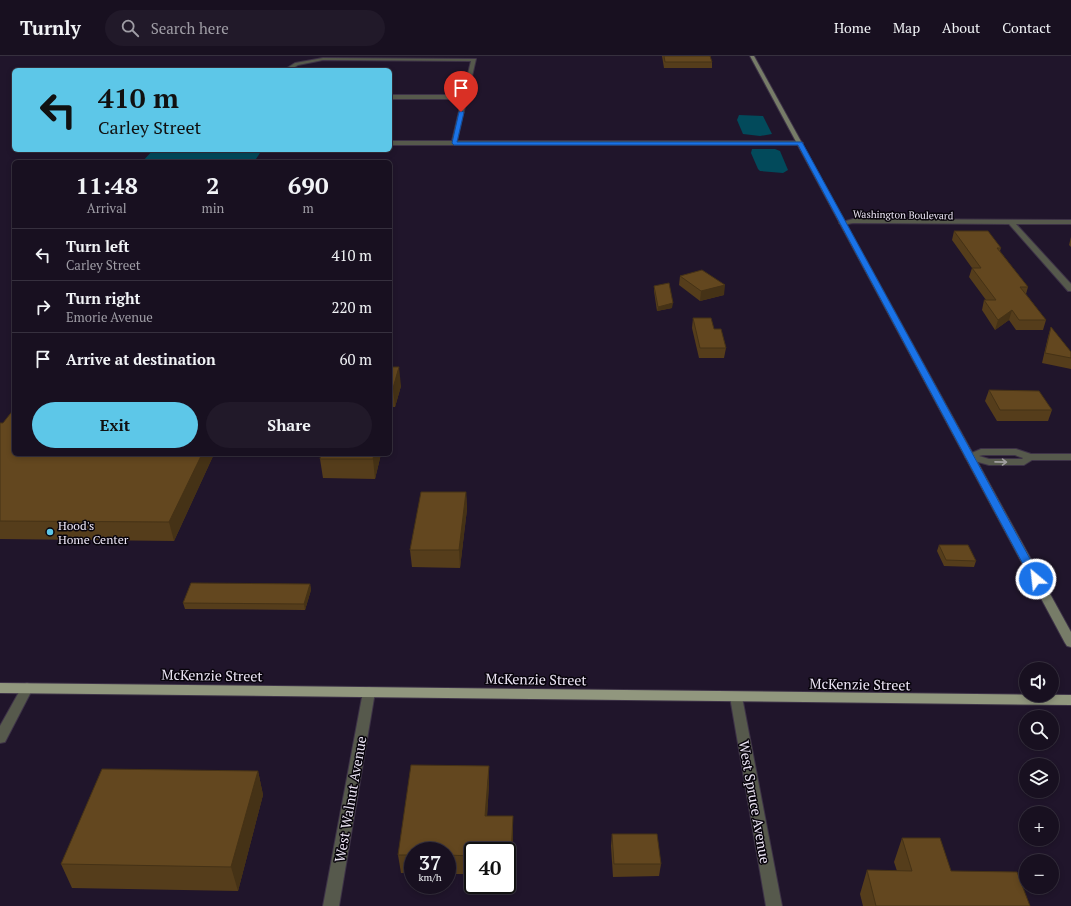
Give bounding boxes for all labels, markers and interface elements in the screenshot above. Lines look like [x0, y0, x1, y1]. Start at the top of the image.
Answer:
search box [105, 10, 385, 46]
text: Turnly [20, 15, 81, 40]
icon: search [119, 17, 141, 39]
text: Search here [151, 18, 229, 38]
text: Home [834, 18, 871, 37]
text: Map [893, 18, 920, 37]
text: About [942, 18, 980, 37]
text: Contact [1002, 18, 1051, 37]
pin [444, 71, 478, 112]
icon: arrive [450, 77, 472, 99]
text: 410 m [98, 79, 179, 116]
icon: left [32, 84, 84, 136]
text: Carley Street [98, 115, 201, 139]
text: 11:48 [75, 169, 138, 201]
text: 2 [206, 169, 220, 201]
text: 690 [288, 169, 328, 201]
text: Arrival [87, 199, 127, 217]
text: min [201, 199, 224, 217]
text: m [303, 199, 314, 217]
street label: Washington Boulevard [853, 208, 954, 222]
text: Turn left [66, 236, 130, 256]
icon: left [32, 244, 54, 266]
text: 410 m [331, 245, 372, 265]
text: Carley Street [66, 256, 141, 274]
text: Turn right [66, 288, 141, 308]
icon: right [32, 296, 54, 318]
text: 220 m [331, 297, 372, 317]
text: Emorie Avenue [66, 308, 153, 326]
icon: arrive [32, 348, 54, 370]
text: Arrive at destination [66, 349, 216, 369]
text: 60 m [339, 349, 372, 369]
button: Exit [32, 402, 198, 448]
button: Share [206, 402, 372, 448]
one-way arrow [994, 458, 1007, 466]
place label: Hood's Home Center [58, 518, 129, 547]
marker: Hood's Home Center [45, 527, 55, 537]
position arrow [1015, 558, 1057, 600]
map controls [1019, 662, 1059, 894]
button: sound [1019, 662, 1059, 702]
street label: McKenzie Street [161, 665, 264, 685]
street label: McKenzie Street [485, 669, 588, 689]
street label: McKenzie Street [809, 674, 912, 694]
button: search [1019, 710, 1059, 750]
street label: West Walnut Avenue [330, 734, 370, 864]
street label: West Spruce Avenue [735, 739, 775, 865]
button: layers [1019, 758, 1059, 798]
button: + [1019, 806, 1059, 846]
speed limit sign: 40 [464, 842, 516, 894]
text: 37 [419, 849, 441, 876]
button: − [1019, 854, 1059, 894]
text: km/h [418, 871, 442, 884]

